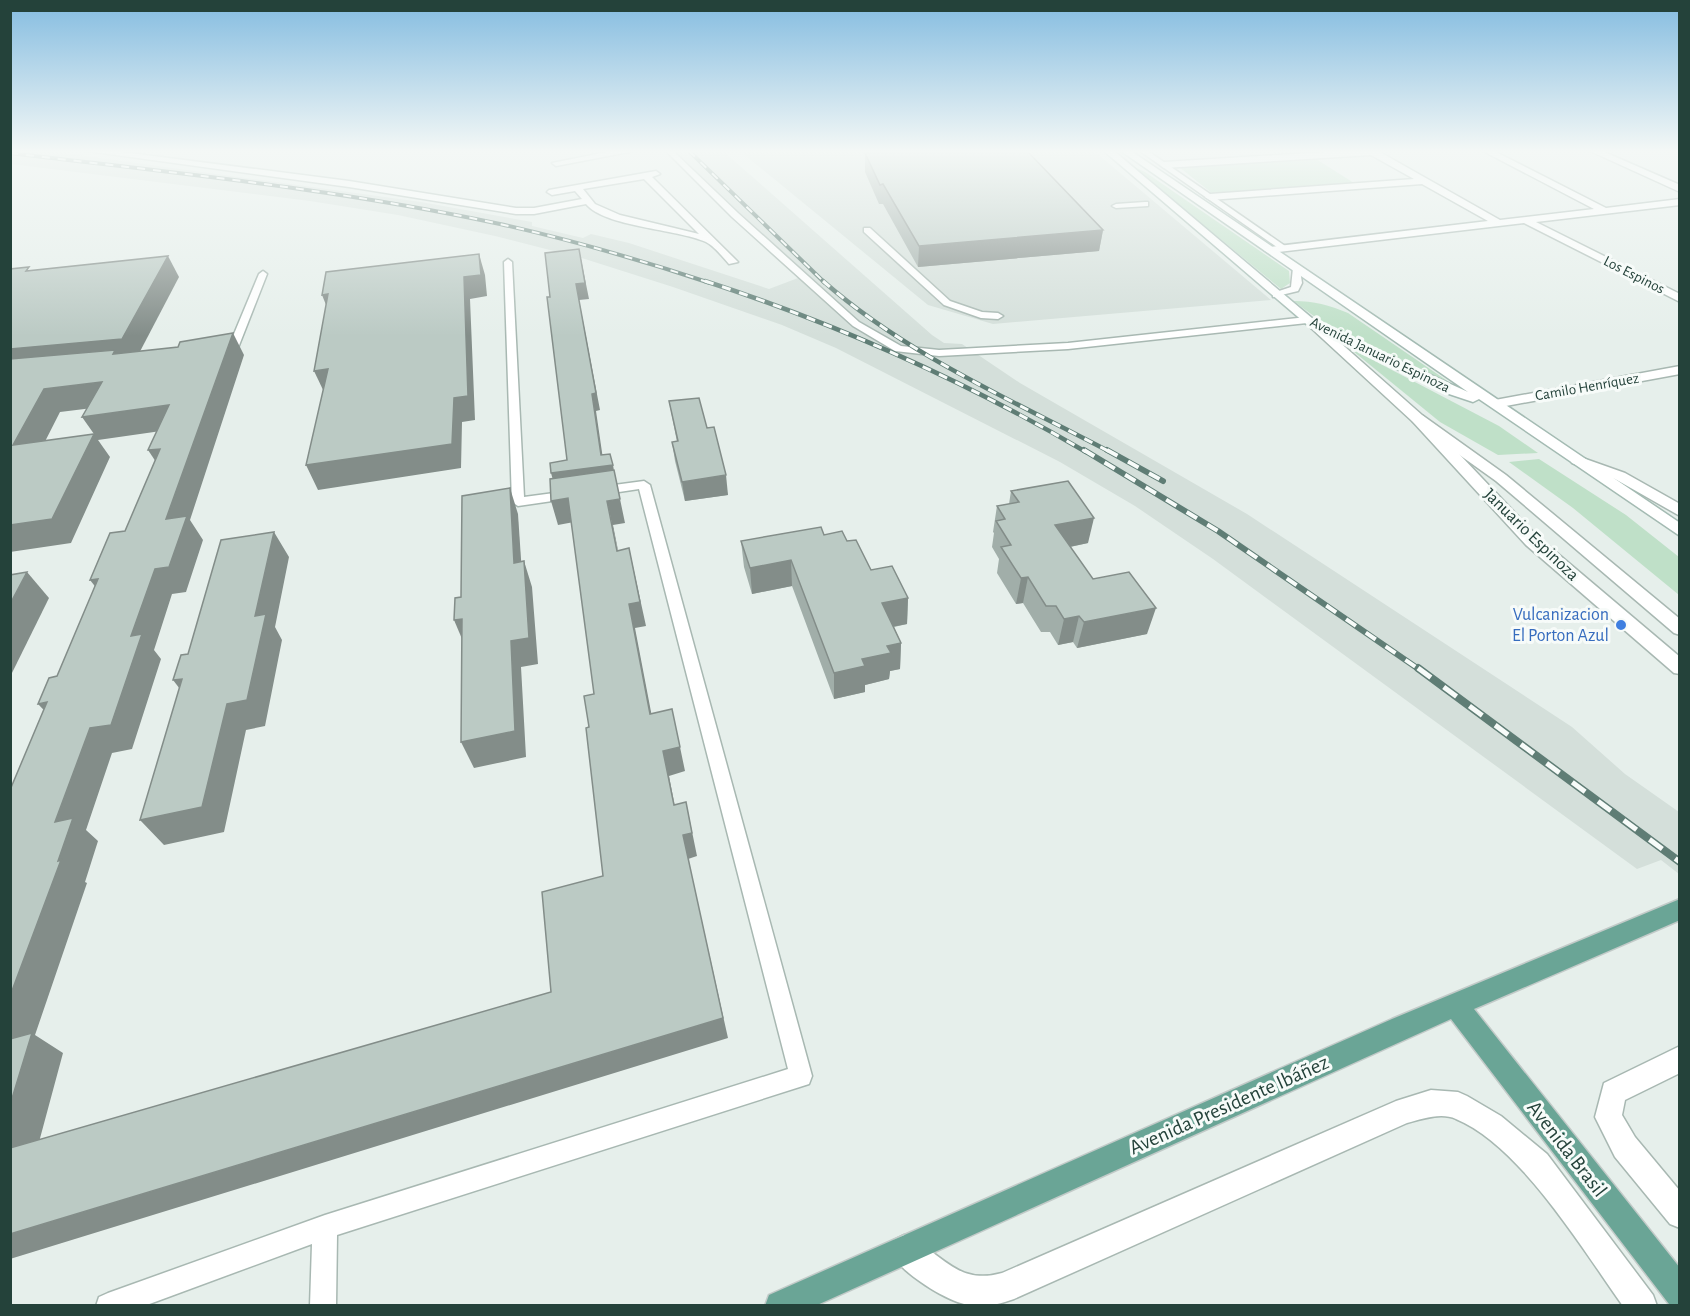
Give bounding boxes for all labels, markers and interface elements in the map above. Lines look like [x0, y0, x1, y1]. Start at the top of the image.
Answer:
street label: Los Espinos [1601, 253, 1667, 297]
street label: Avenida Januario Espinoza [1308, 315, 1452, 395]
street label: Camilo Henríquez [1534, 370, 1640, 404]
street label: Januario Espinoza [1480, 485, 1582, 585]
place label: Vulcanizacion El Porton Azul [1512, 606, 1609, 645]
marker: Vulcanizacion El Porton Azul [1614, 618, 1628, 632]
street label: Avenida Presidente Ibáñez [1126, 1052, 1332, 1158]
street label: Avenida Brasil [1523, 1097, 1611, 1201]

